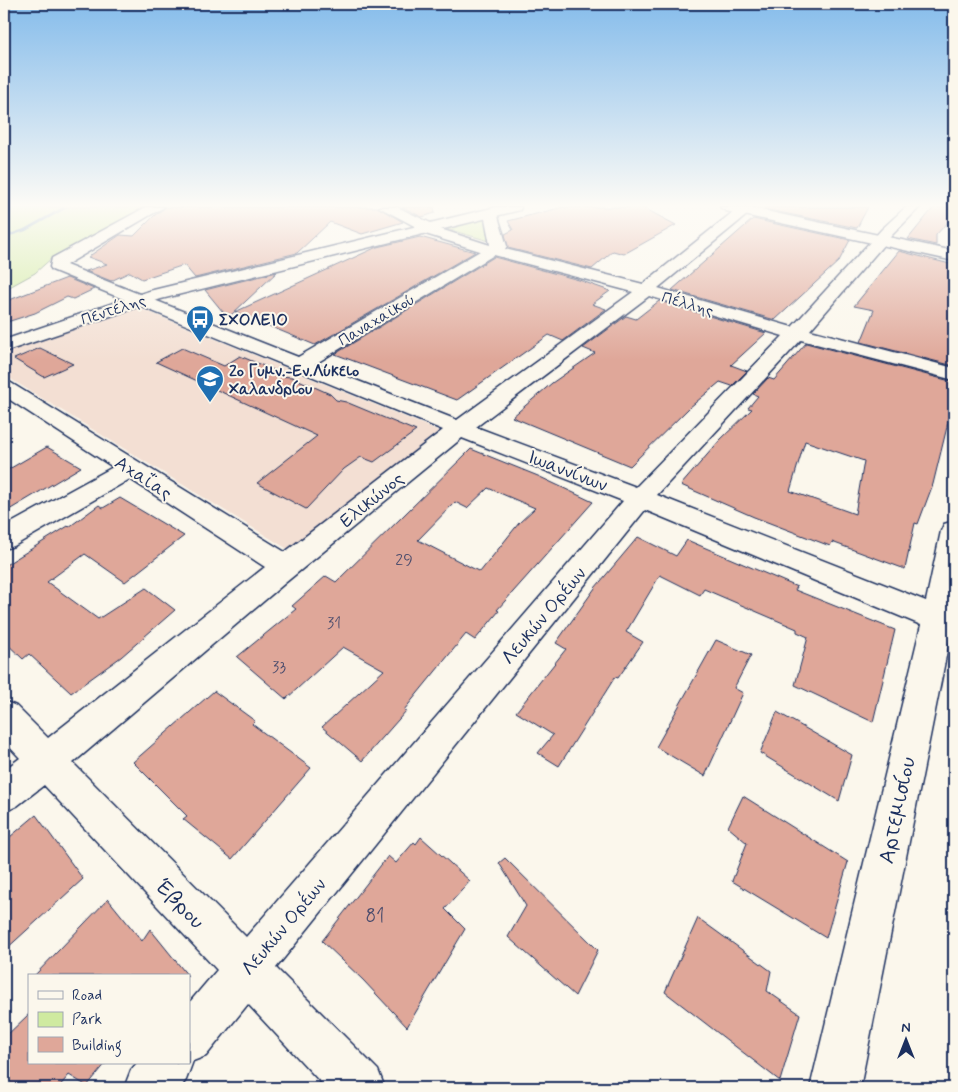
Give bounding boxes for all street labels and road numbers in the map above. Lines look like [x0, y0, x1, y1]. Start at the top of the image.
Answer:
street label: Πέλλης [659, 286, 716, 322]
street label: Πεντέλης [78, 289, 149, 331]
street label: Παναχαϊκού [335, 289, 419, 351]
street label: Ιωαννίνων [524, 445, 611, 498]
street label: Αχαΐας [110, 450, 177, 506]
street label: Ελικώνος [335, 467, 409, 534]
street label: Λευκών Ορέων [496, 562, 592, 670]
street label: Αρτεμισίου [873, 754, 923, 866]
street label: Έβρου [149, 873, 210, 936]
street label: Λευκών Ορέων [236, 873, 332, 981]

